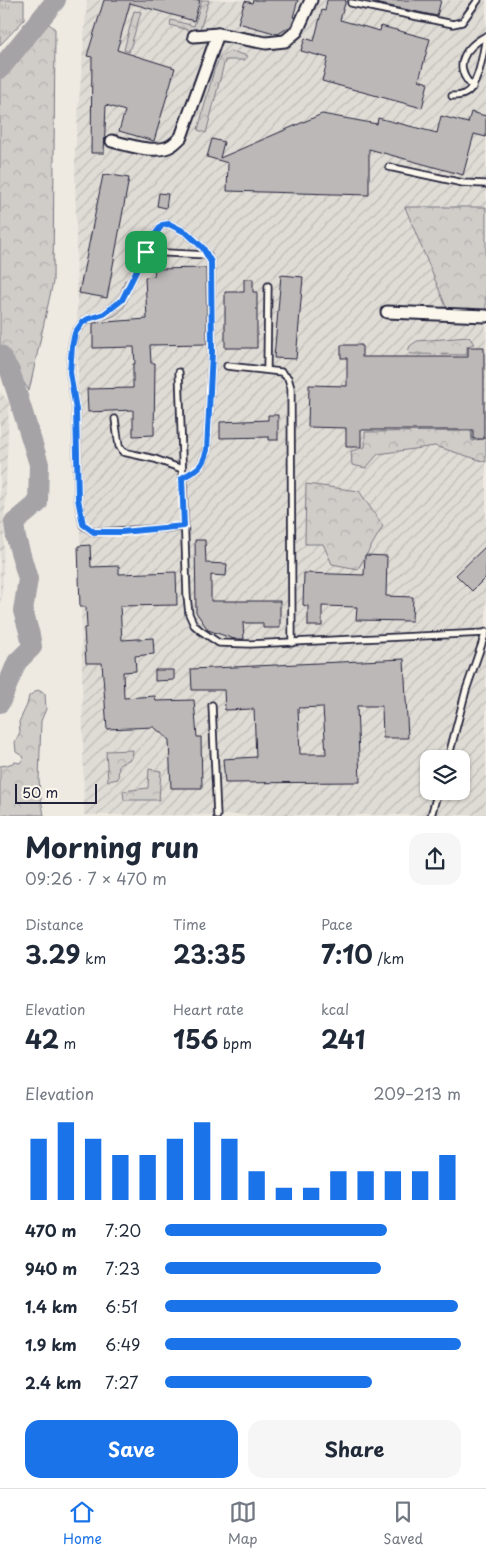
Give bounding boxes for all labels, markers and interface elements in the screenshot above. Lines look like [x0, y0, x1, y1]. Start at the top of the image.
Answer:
pin [125, 231, 167, 273]
icon: arrive [132, 238, 160, 266]
map controls [420, 750, 470, 800]
button: layers [420, 750, 470, 800]
scale bar [15, 781, 98, 804]
text: 50 m [22, 782, 58, 803]
text: Morning run [25, 825, 199, 868]
button: share [409, 833, 461, 885]
text: 09:26 · 7 × 470 m [25, 866, 167, 890]
text: Distance [25, 914, 84, 935]
text: Time [173, 914, 206, 935]
text: Pace [321, 914, 353, 935]
text: 3.29 [25, 935, 81, 973]
text: 23:35 [173, 935, 246, 973]
text: 7:10 [321, 935, 373, 973]
text: km [81, 948, 106, 969]
text: /km [373, 948, 404, 969]
text: Elevation [25, 999, 85, 1020]
text: Heart rate [173, 999, 244, 1020]
text: kcal [321, 999, 349, 1020]
text: 42 [25, 1020, 59, 1058]
text: 156 [173, 1020, 218, 1058]
text: 241 [321, 1020, 365, 1058]
text: m [59, 1033, 76, 1054]
text: bpm [218, 1033, 252, 1054]
text: Elevation [25, 1081, 94, 1105]
text: 209–213 m [373, 1081, 461, 1105]
text: 470 m [25, 1218, 76, 1242]
text: 7:20 [105, 1218, 141, 1242]
text: 940 m [25, 1256, 77, 1280]
text: 7:23 [105, 1256, 140, 1280]
text: 1.4 km [25, 1294, 77, 1318]
text: 6:51 [105, 1294, 138, 1318]
text: 1.9 km [25, 1332, 77, 1356]
text: 6:49 [105, 1332, 140, 1356]
text: 2.4 km [25, 1370, 81, 1394]
text: 7:27 [105, 1370, 138, 1394]
button: Save [25, 1420, 238, 1478]
button: Share [248, 1420, 461, 1478]
tab: Home [63, 1498, 102, 1549]
tab: Map [228, 1498, 258, 1549]
tab: Saved [383, 1498, 423, 1549]

